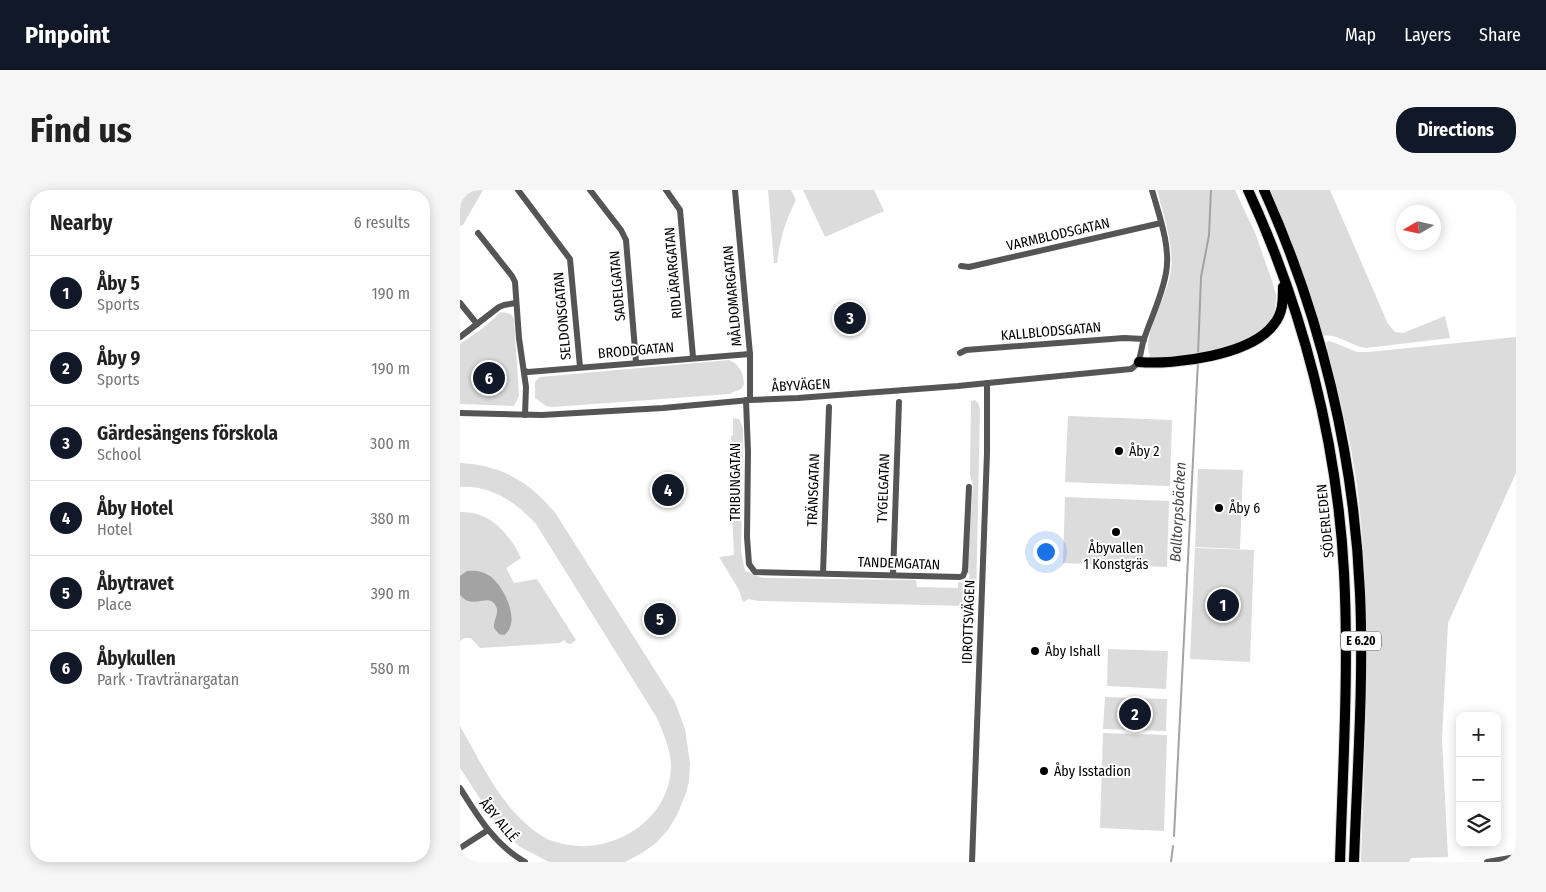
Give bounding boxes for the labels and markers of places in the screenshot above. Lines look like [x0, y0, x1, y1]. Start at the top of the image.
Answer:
pin: 3 [834, 299, 866, 337]
pin: 6 [473, 359, 505, 397]
place label: Åby 2 [1129, 442, 1159, 460]
marker: Åby 2 [1113, 445, 1125, 457]
pin: 4 [652, 471, 684, 509]
place label: Åby 6 [1229, 499, 1260, 517]
marker: Åby 6 [1213, 502, 1225, 514]
marker: Åbyvallen 1 Konstgräs [1110, 526, 1122, 538]
place label: Åbyvallen 1 Konstgräs [1084, 539, 1148, 573]
pin: 1 [1207, 586, 1239, 624]
pin: 5 [644, 600, 676, 638]
place label: Åby Ishall [1045, 642, 1101, 660]
marker: Åby Ishall [1029, 645, 1041, 657]
pin: 2 [1119, 695, 1151, 733]
place label: Åby Isstadion [1054, 762, 1131, 780]
marker: Åby Isstadion [1038, 765, 1050, 777]

